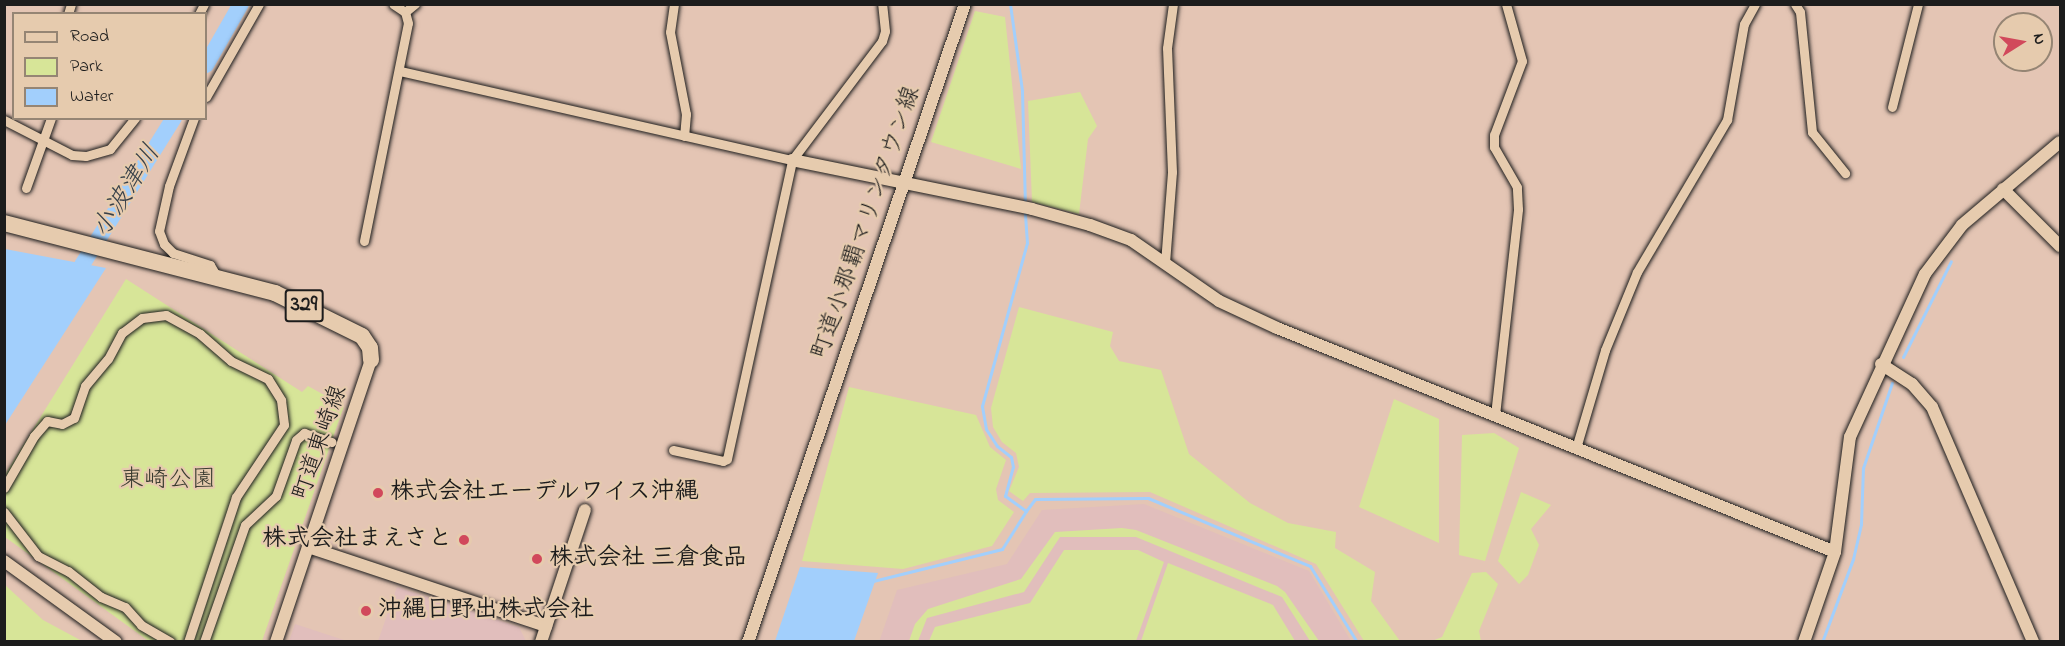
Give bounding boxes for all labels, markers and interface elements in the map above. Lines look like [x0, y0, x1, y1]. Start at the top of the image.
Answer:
legend [12, 12, 207, 120]
north arrow [1993, 12, 2053, 72]
text: Road [70, 24, 109, 50]
text: N [2026, 31, 2052, 47]
text: Park [70, 54, 103, 80]
street label: 町道小那覇マリンタウン線 [807, 82, 927, 364]
text: Water [70, 84, 113, 110]
water label: 小波津川 [87, 140, 169, 244]
road number: 329 [284, 287, 324, 325]
street label: 町道東崎線 [288, 382, 354, 504]
park label: 東崎公園 [120, 467, 216, 495]
place label: 株式会社エーデルワイス沖縄 [390, 479, 702, 507]
marker: 株式会社エーデルワイス沖縄 [371, 486, 385, 500]
place label: 株式会社まえさと [260, 526, 452, 554]
marker: 株式会社まえさと [457, 533, 471, 547]
place label: 株式会社 三倉食品 [549, 545, 747, 573]
marker: 株式会社 三倉食品 [530, 552, 544, 566]
place label: 沖縄日野出株式会社 [378, 597, 594, 625]
marker: 沖縄日野出株式会社 [359, 604, 373, 618]

